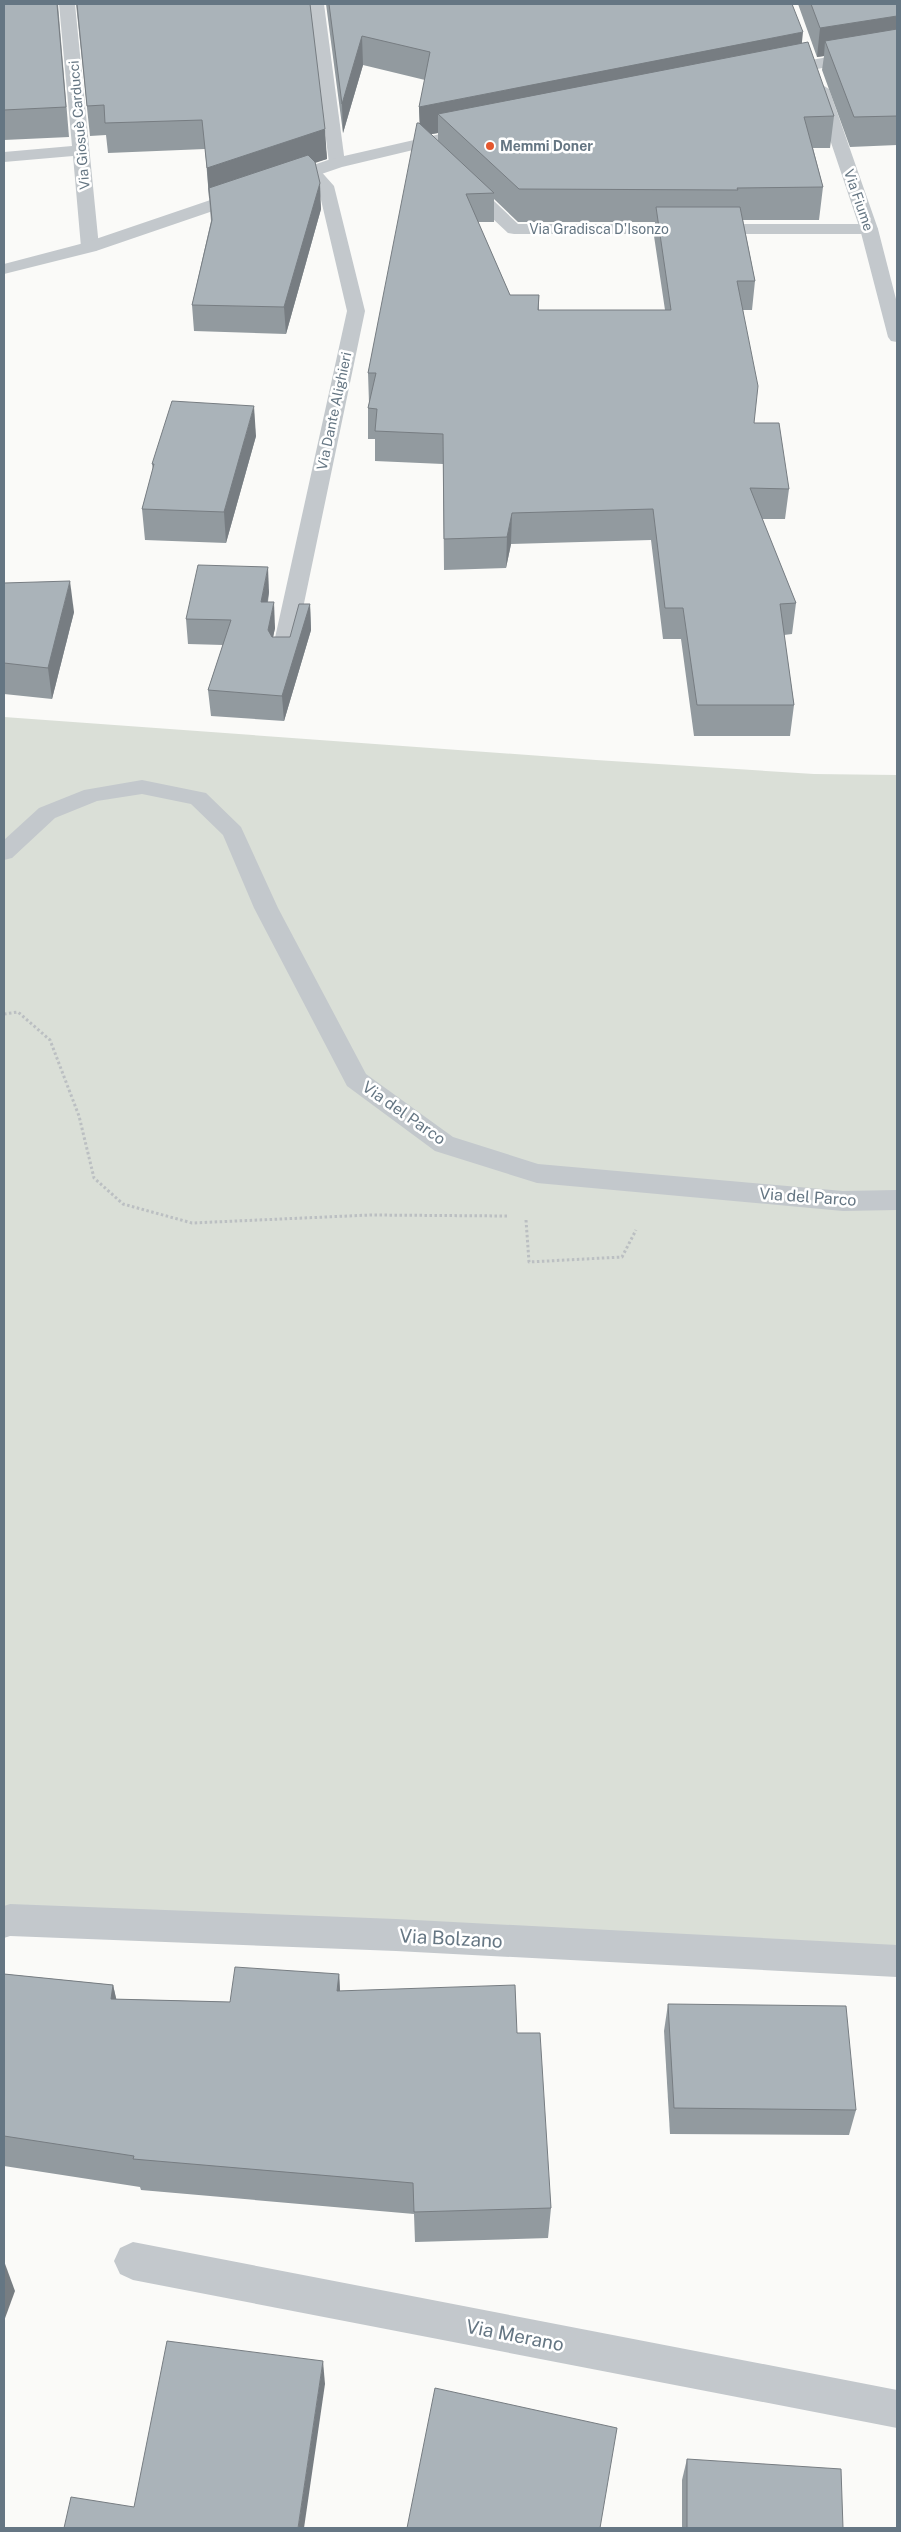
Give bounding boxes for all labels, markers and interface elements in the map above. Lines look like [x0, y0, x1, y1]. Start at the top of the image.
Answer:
street label: Via Giosuè Carducci [65, 60, 93, 190]
place label: Memmi Doner [500, 138, 593, 154]
marker: Memmi Doner [484, 140, 496, 152]
street label: Via Fiume [841, 167, 877, 233]
street label: Via Gradisca D'Isonzo [529, 221, 669, 237]
street label: Via Dante Alighieri [314, 350, 354, 472]
street label: Via del Parco [359, 1077, 449, 1149]
street label: Via del Parco [759, 1184, 857, 1210]
street label: Via Bolzano [399, 1924, 503, 1952]
street label: Via Merano [464, 2315, 566, 2355]

